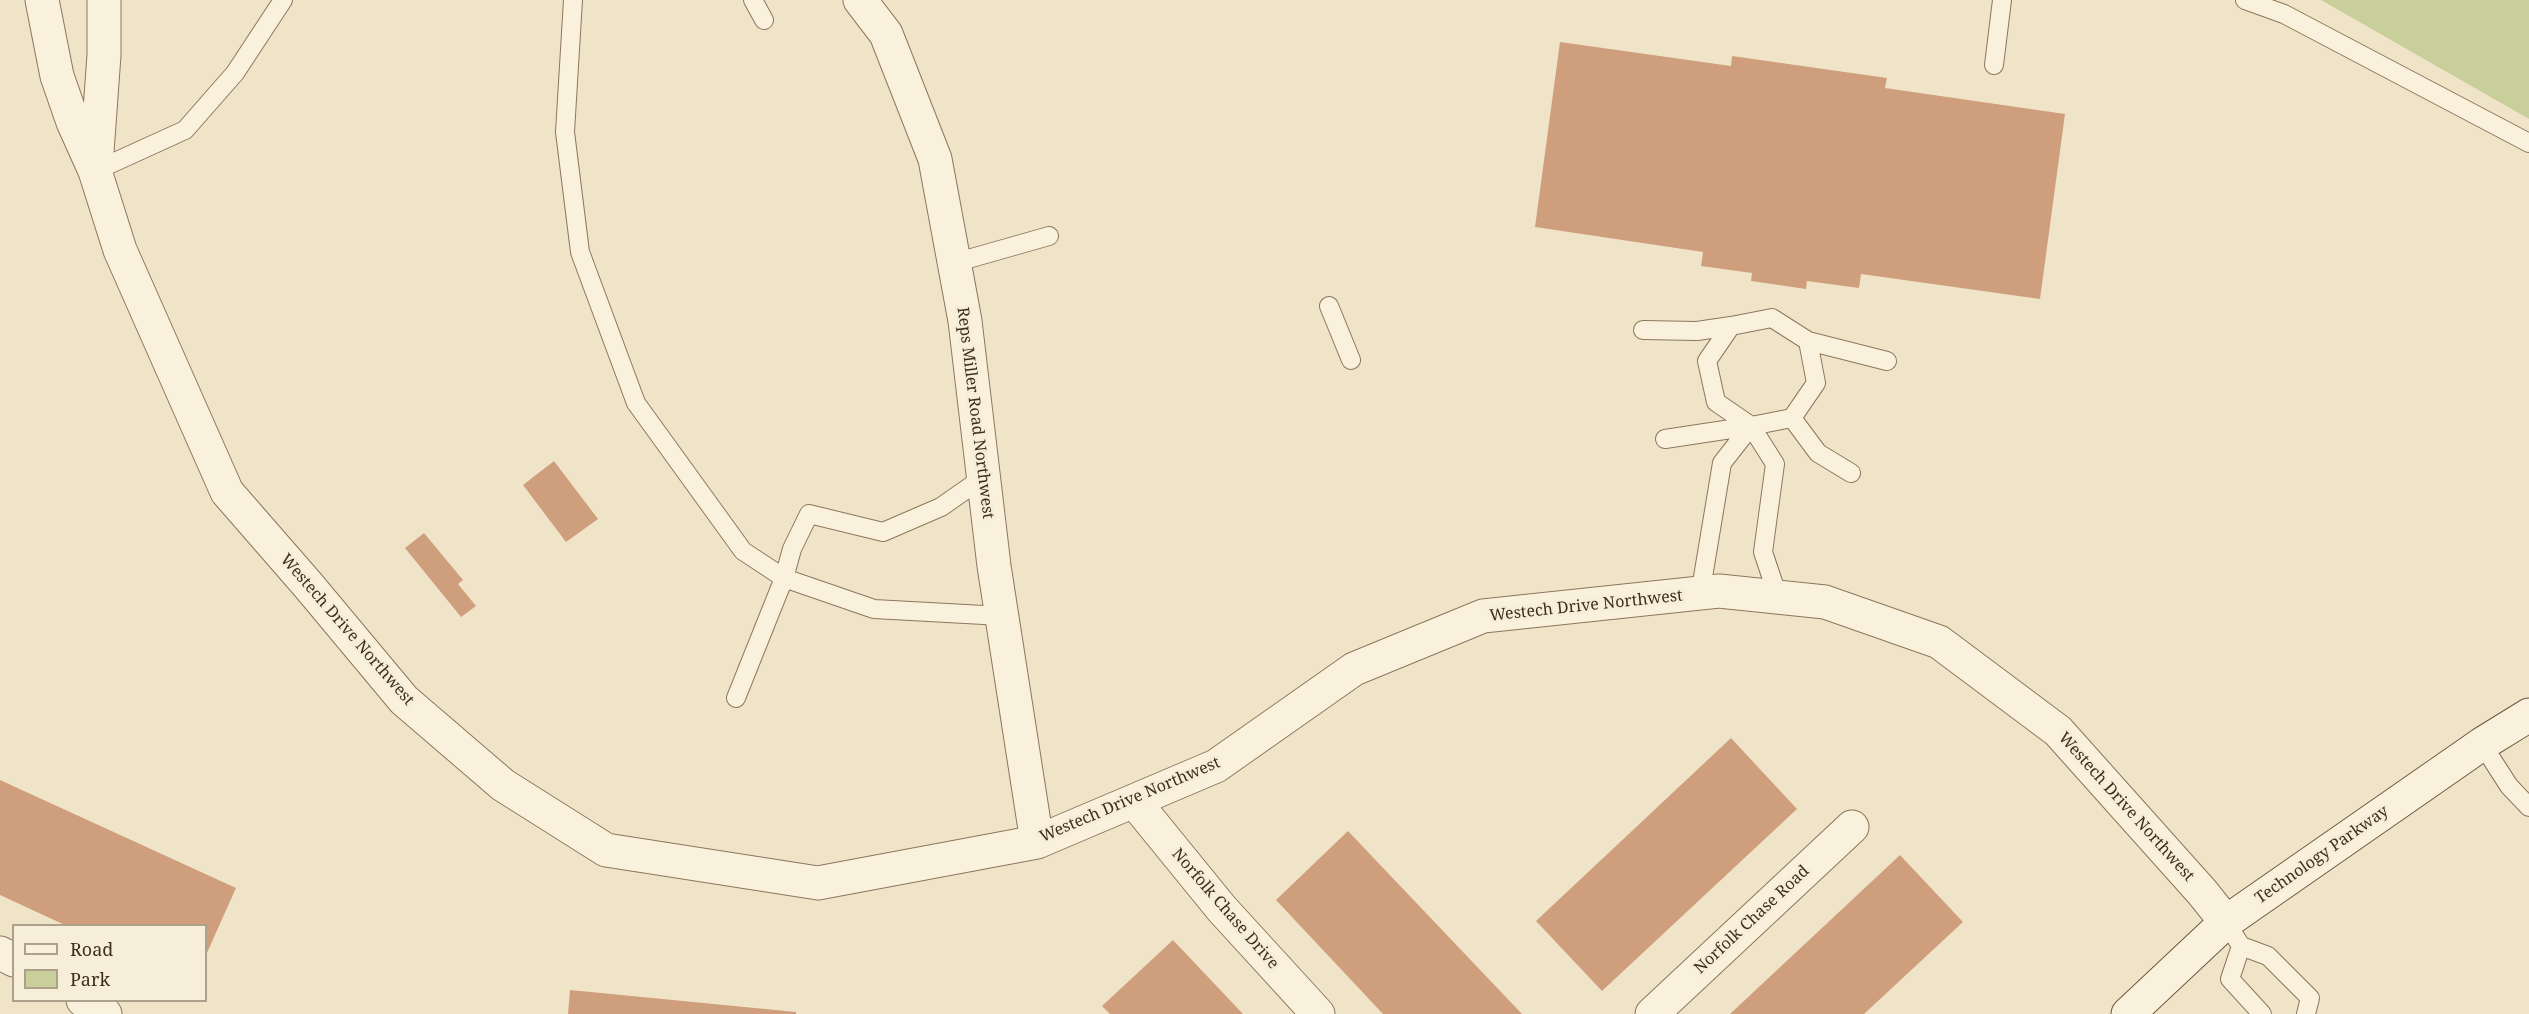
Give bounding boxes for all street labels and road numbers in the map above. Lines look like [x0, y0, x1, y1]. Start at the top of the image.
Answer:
street label: Reps Miller Road Northwest [952, 306, 998, 520]
street label: Westech Drive Northwest [276, 550, 418, 710]
street label: Westech Drive Northwest [1488, 586, 1684, 626]
street label: Westech Drive Northwest [2054, 728, 2198, 886]
street label: Westech Drive Northwest [1037, 753, 1223, 847]
street label: Technology Parkway [2252, 802, 2392, 908]
street label: Norfolk Chase Drive [1167, 845, 1283, 973]
street label: Norfolk Chase Road [1691, 862, 1813, 978]

